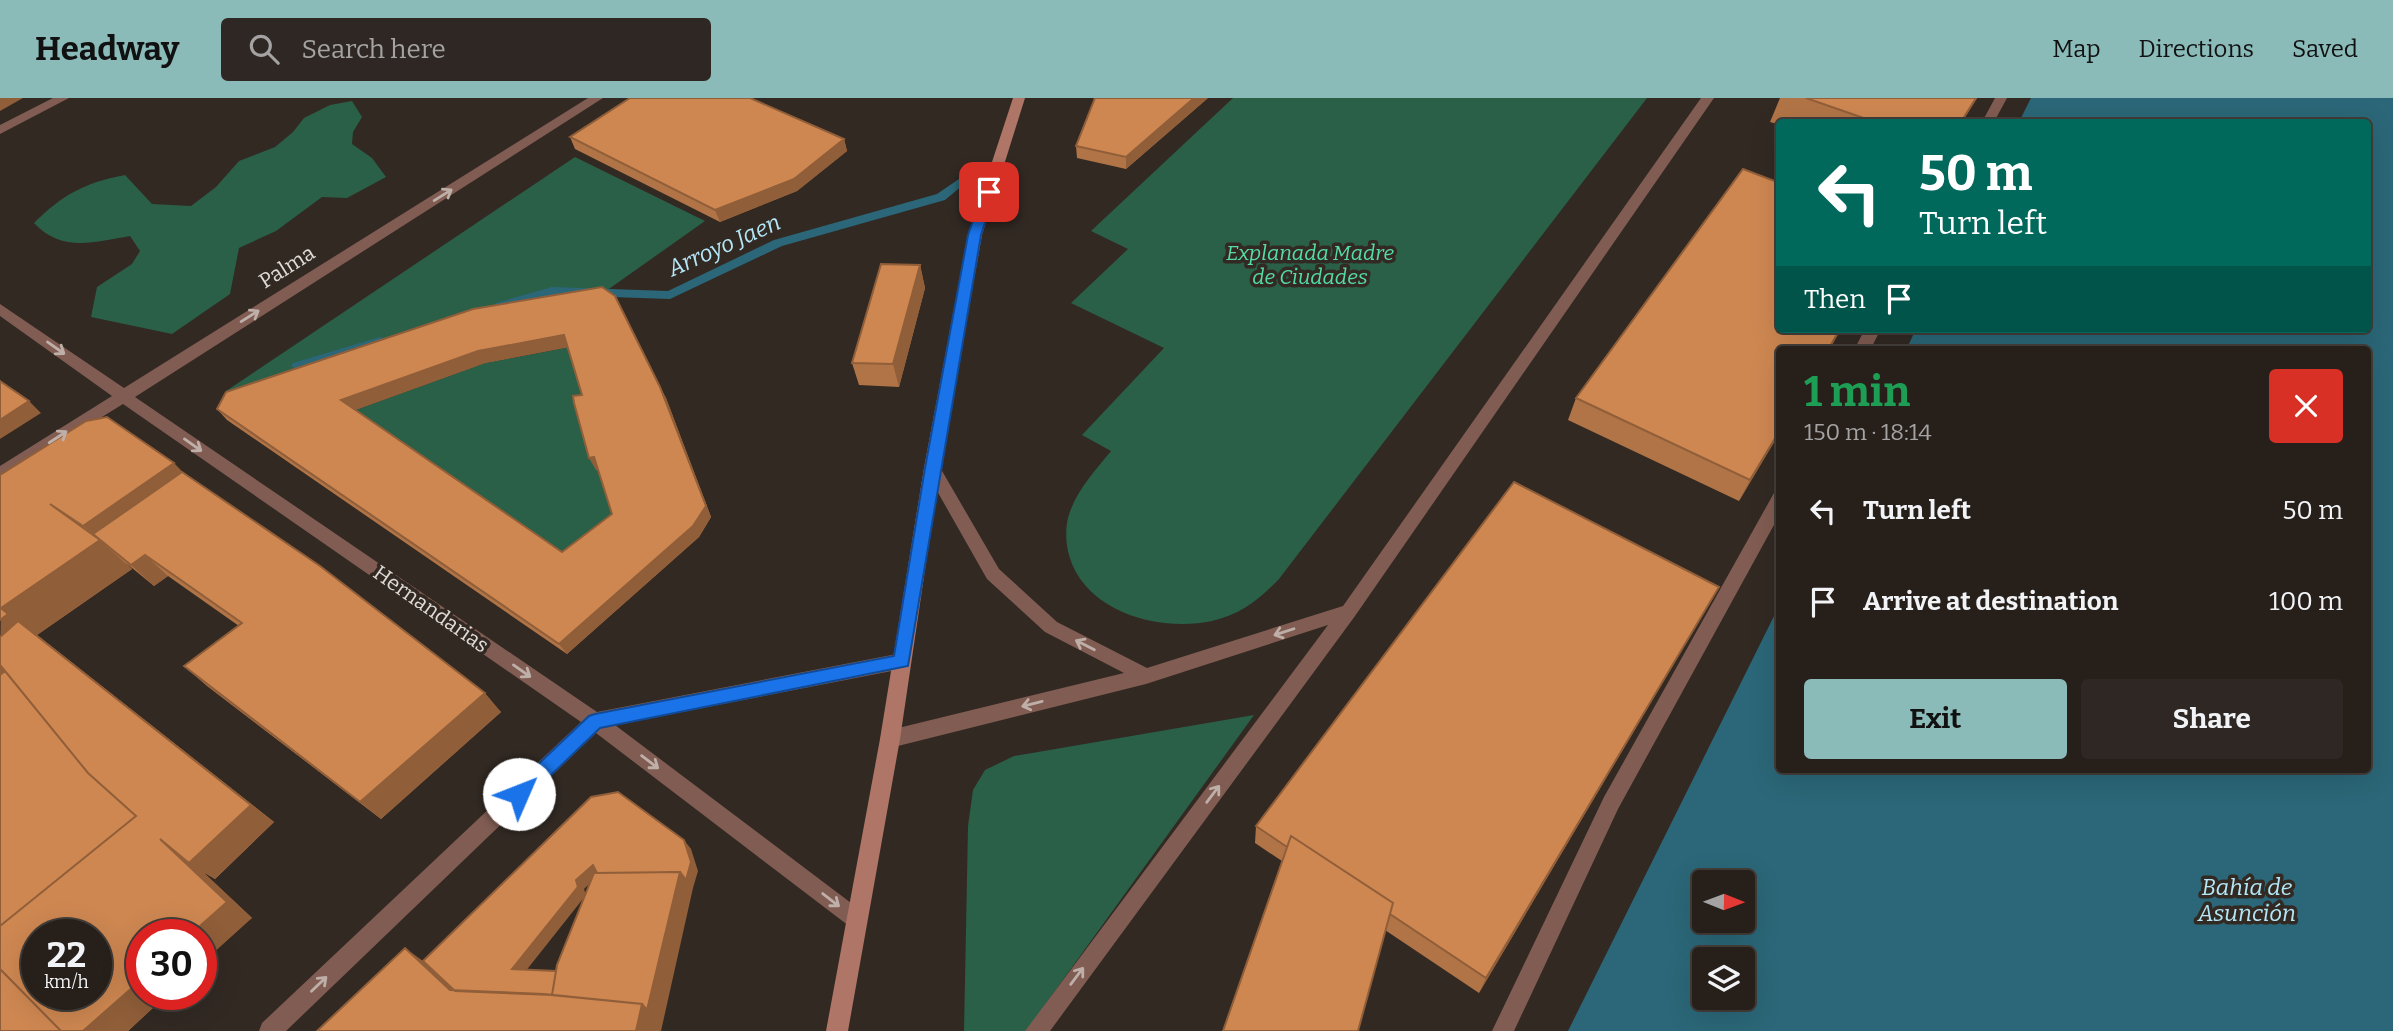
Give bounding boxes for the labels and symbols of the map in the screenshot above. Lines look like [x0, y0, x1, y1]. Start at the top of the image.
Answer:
pin [959, 162, 1019, 222]
one-way arrow [432, 187, 452, 201]
water label: Arroyo Jaen [662, 208, 785, 283]
street label: Palma [254, 240, 320, 294]
park label: Explanada Madre de Ciudades [1226, 240, 1394, 290]
one-way arrow [240, 308, 259, 323]
one-way arrow [46, 341, 65, 356]
one-way arrow [47, 430, 67, 444]
one-way arrow [183, 438, 202, 452]
street label: Hernandarias [368, 560, 494, 658]
one-way arrow [1274, 626, 1296, 639]
one-way arrow [1075, 638, 1096, 651]
one-way arrow [512, 664, 531, 678]
one-way arrow [1021, 698, 1044, 711]
one-way arrow [640, 755, 658, 770]
position arrow [482, 757, 556, 831]
one-way arrow [1205, 785, 1220, 804]
north arrow [1692, 870, 1755, 933]
water label: Bahía de Asunción [2197, 873, 2296, 927]
one-way arrow [821, 892, 840, 907]
speed limit sign: 30 [126, 919, 217, 1010]
one-way arrow [1069, 967, 1084, 986]
one-way arrow [310, 975, 327, 992]

